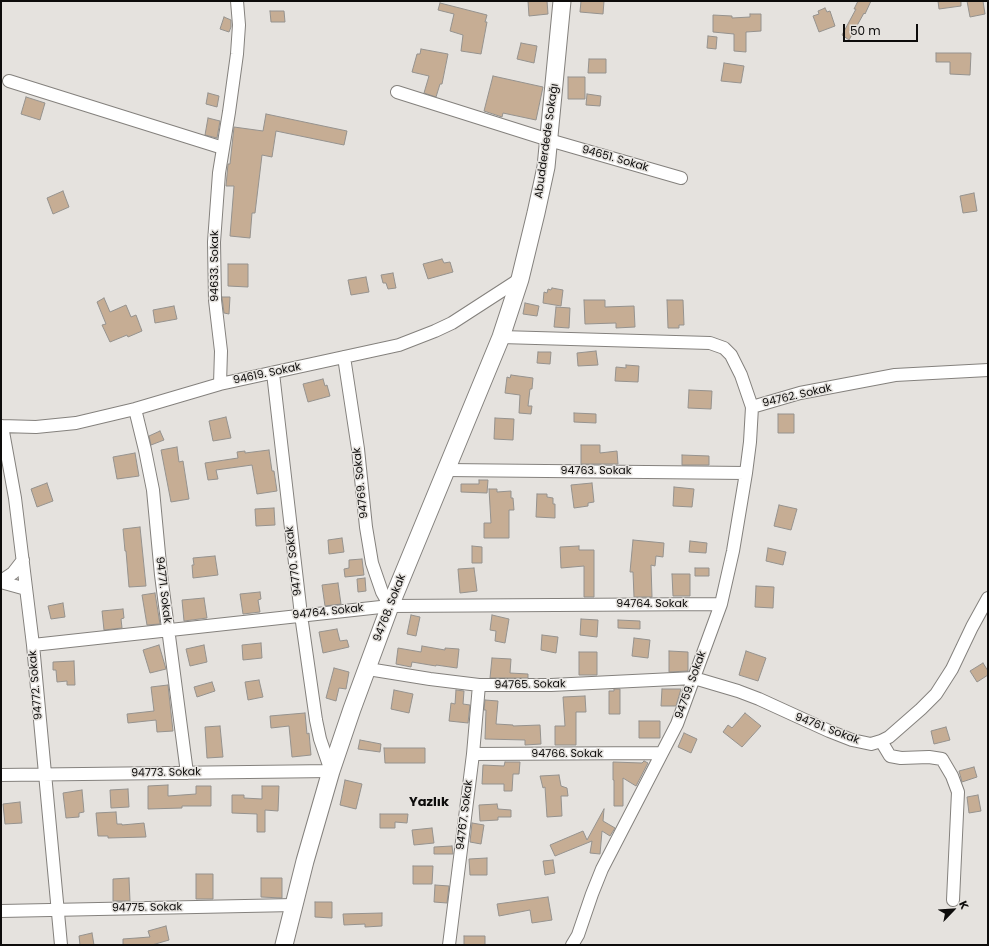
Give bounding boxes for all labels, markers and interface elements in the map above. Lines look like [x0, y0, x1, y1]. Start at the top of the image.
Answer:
scale bar [845, 16, 920, 42]
text: 50 m [850, 22, 881, 39]
street label: Abudderdede Sokağı [532, 83, 562, 199]
street label: 94651. Sokak [580, 143, 650, 175]
street label: 94633. Sokak [208, 230, 222, 302]
street label: 94619. Sokak [232, 360, 302, 388]
street label: 94762. Sokak [761, 382, 833, 410]
street label: 94769. Sokak [351, 447, 371, 519]
street label: 94763. Sokak [561, 464, 631, 478]
street label: 94770. Sokak [283, 525, 305, 597]
street label: 94771. Sokak [152, 556, 174, 624]
street label: 94768. Sokak [371, 572, 409, 644]
street label: 94764. Sokak [616, 597, 688, 611]
street label: 94764. Sokak [292, 602, 364, 622]
street label: 94759. Sokak [673, 649, 709, 721]
street label: 94772. Sokak [26, 650, 46, 720]
street label: 94765. Sokak [494, 678, 566, 692]
street label: 94761. Sokak [793, 711, 861, 747]
street label: 94766. Sokak [531, 747, 603, 761]
street label: 94773. Sokak [131, 766, 201, 780]
street label: 94767. Sokak [454, 779, 476, 851]
district label: Yazlık [409, 795, 449, 811]
north arrow [933, 890, 973, 930]
text: K [955, 898, 973, 912]
street label: 94775. Sokak [112, 901, 182, 915]

